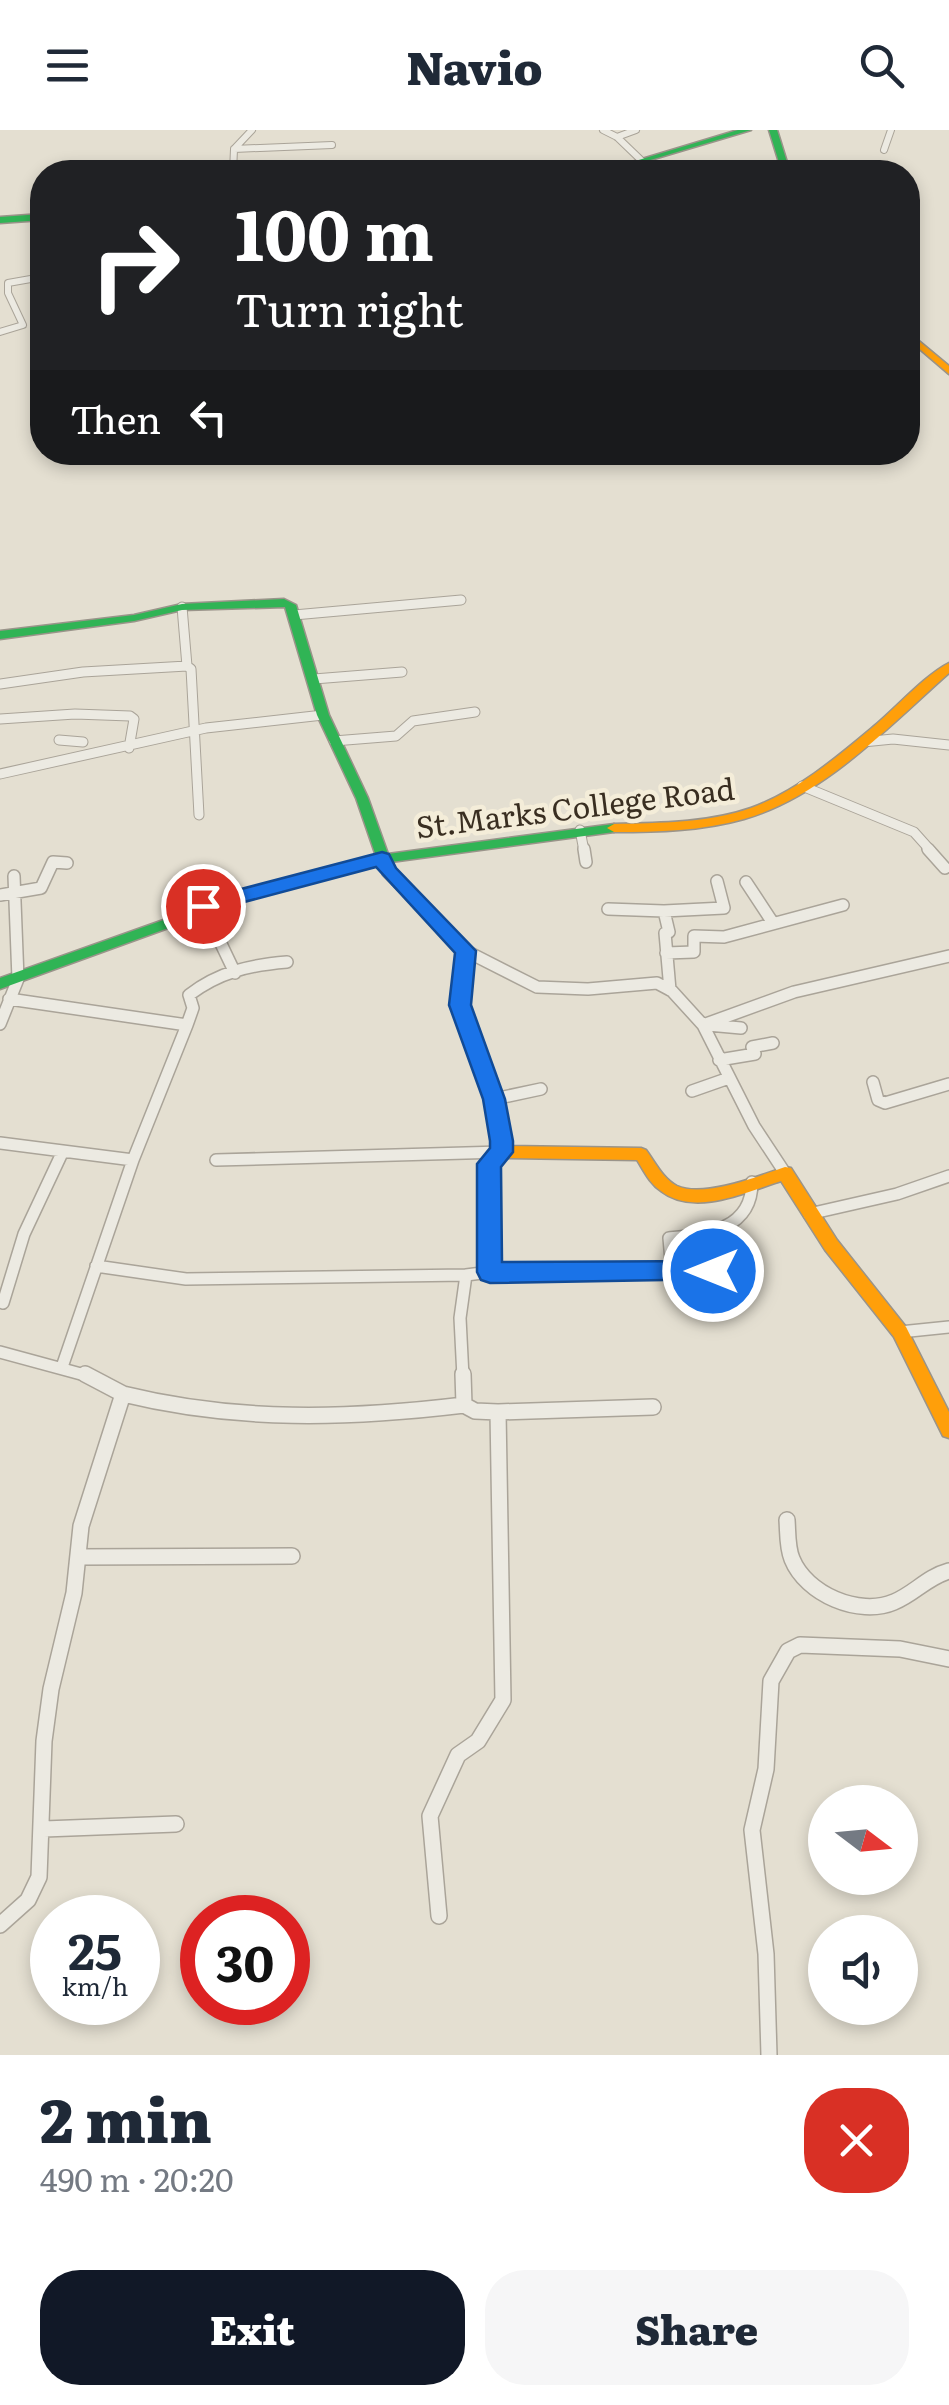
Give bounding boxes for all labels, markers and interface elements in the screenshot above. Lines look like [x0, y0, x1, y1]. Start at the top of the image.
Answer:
text: Navio [406, 32, 543, 99]
icon: menu [40, 38, 95, 93]
icon: search [854, 38, 909, 93]
text: 100 m [235, 179, 434, 283]
icon: right [70, 200, 200, 330]
text: Turn right [235, 274, 463, 341]
text: Then [70, 389, 161, 446]
icon: left [181, 390, 236, 445]
street label: St.Marks College Road [413, 765, 737, 847]
pin [161, 864, 246, 949]
icon: arrive [176, 879, 231, 934]
position arrow [661, 1219, 765, 1323]
north arrow [808, 1785, 918, 1895]
map controls [808, 1785, 918, 2025]
speed limit sign: 30 [180, 1895, 310, 2025]
text: 25 [68, 1911, 122, 1985]
button: sound [808, 1915, 918, 2025]
text: km/h [62, 1967, 128, 2004]
text: 2 min [40, 2072, 212, 2161]
button: close [804, 2088, 909, 2193]
text: 490 m · 20:20 [40, 2154, 234, 2202]
button: Exit [40, 2270, 465, 2385]
button: Share [485, 2270, 909, 2385]

